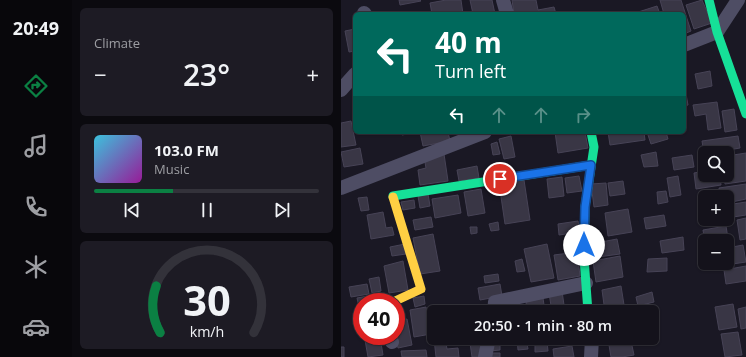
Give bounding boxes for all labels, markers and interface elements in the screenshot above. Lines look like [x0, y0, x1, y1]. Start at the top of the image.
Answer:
text: 20:49 [13, 16, 59, 40]
text: 40 m [435, 23, 502, 61]
icon: left [369, 28, 421, 80]
text: Climate [94, 34, 140, 52]
text: 23° [183, 54, 230, 95]
text: − [94, 59, 107, 89]
text: + [306, 59, 319, 89]
text: Turn left [435, 59, 506, 83]
icon: directions [22, 72, 50, 100]
icon: left [446, 104, 468, 126]
icon: ahead [488, 104, 510, 126]
icon: ahead [530, 104, 552, 126]
icon: right [572, 104, 594, 126]
icon: music [22, 132, 50, 160]
text: 103.0 FM [154, 140, 219, 160]
map controls [698, 146, 734, 270]
button: search [698, 146, 734, 182]
text: Music [154, 160, 189, 178]
pin [483, 162, 517, 196]
icon: arrive [489, 168, 511, 190]
button: + [698, 190, 734, 226]
icon: phone [22, 193, 50, 221]
icon: previous [121, 199, 143, 221]
icon: pause [196, 199, 218, 221]
icon: next [271, 199, 293, 221]
position arrow [563, 224, 605, 266]
button: − [698, 234, 734, 270]
icon: climate [22, 253, 50, 281]
text: 30 [183, 272, 230, 328]
speed limit sign: 40 [353, 293, 405, 345]
icon: car [22, 313, 50, 341]
text: 20:50 · 1 min · 80 m [474, 315, 612, 335]
text: km/h [189, 321, 224, 340]

